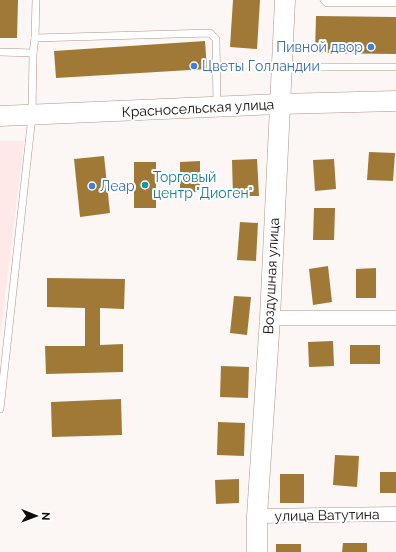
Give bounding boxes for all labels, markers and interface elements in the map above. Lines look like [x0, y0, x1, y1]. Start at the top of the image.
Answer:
place label: Пивной двор [276, 39, 363, 55]
marker: Пивной двор [366, 42, 376, 52]
place label: Цветы Голландии [202, 58, 320, 74]
marker: Цветы Голландии [189, 61, 199, 71]
street label: Красносельская улица [121, 96, 275, 120]
place label: Торговый центр "Диоген" [153, 169, 253, 201]
place label: Леар [100, 178, 135, 194]
marker: Торговый центр "Диоген" [140, 180, 150, 190]
marker: Леар [87, 181, 97, 191]
street label: Воздушная улица [260, 217, 282, 335]
north arrow [16, 496, 56, 536]
street label: улица Ватутина [274, 506, 380, 524]
text: N [39, 512, 52, 520]

